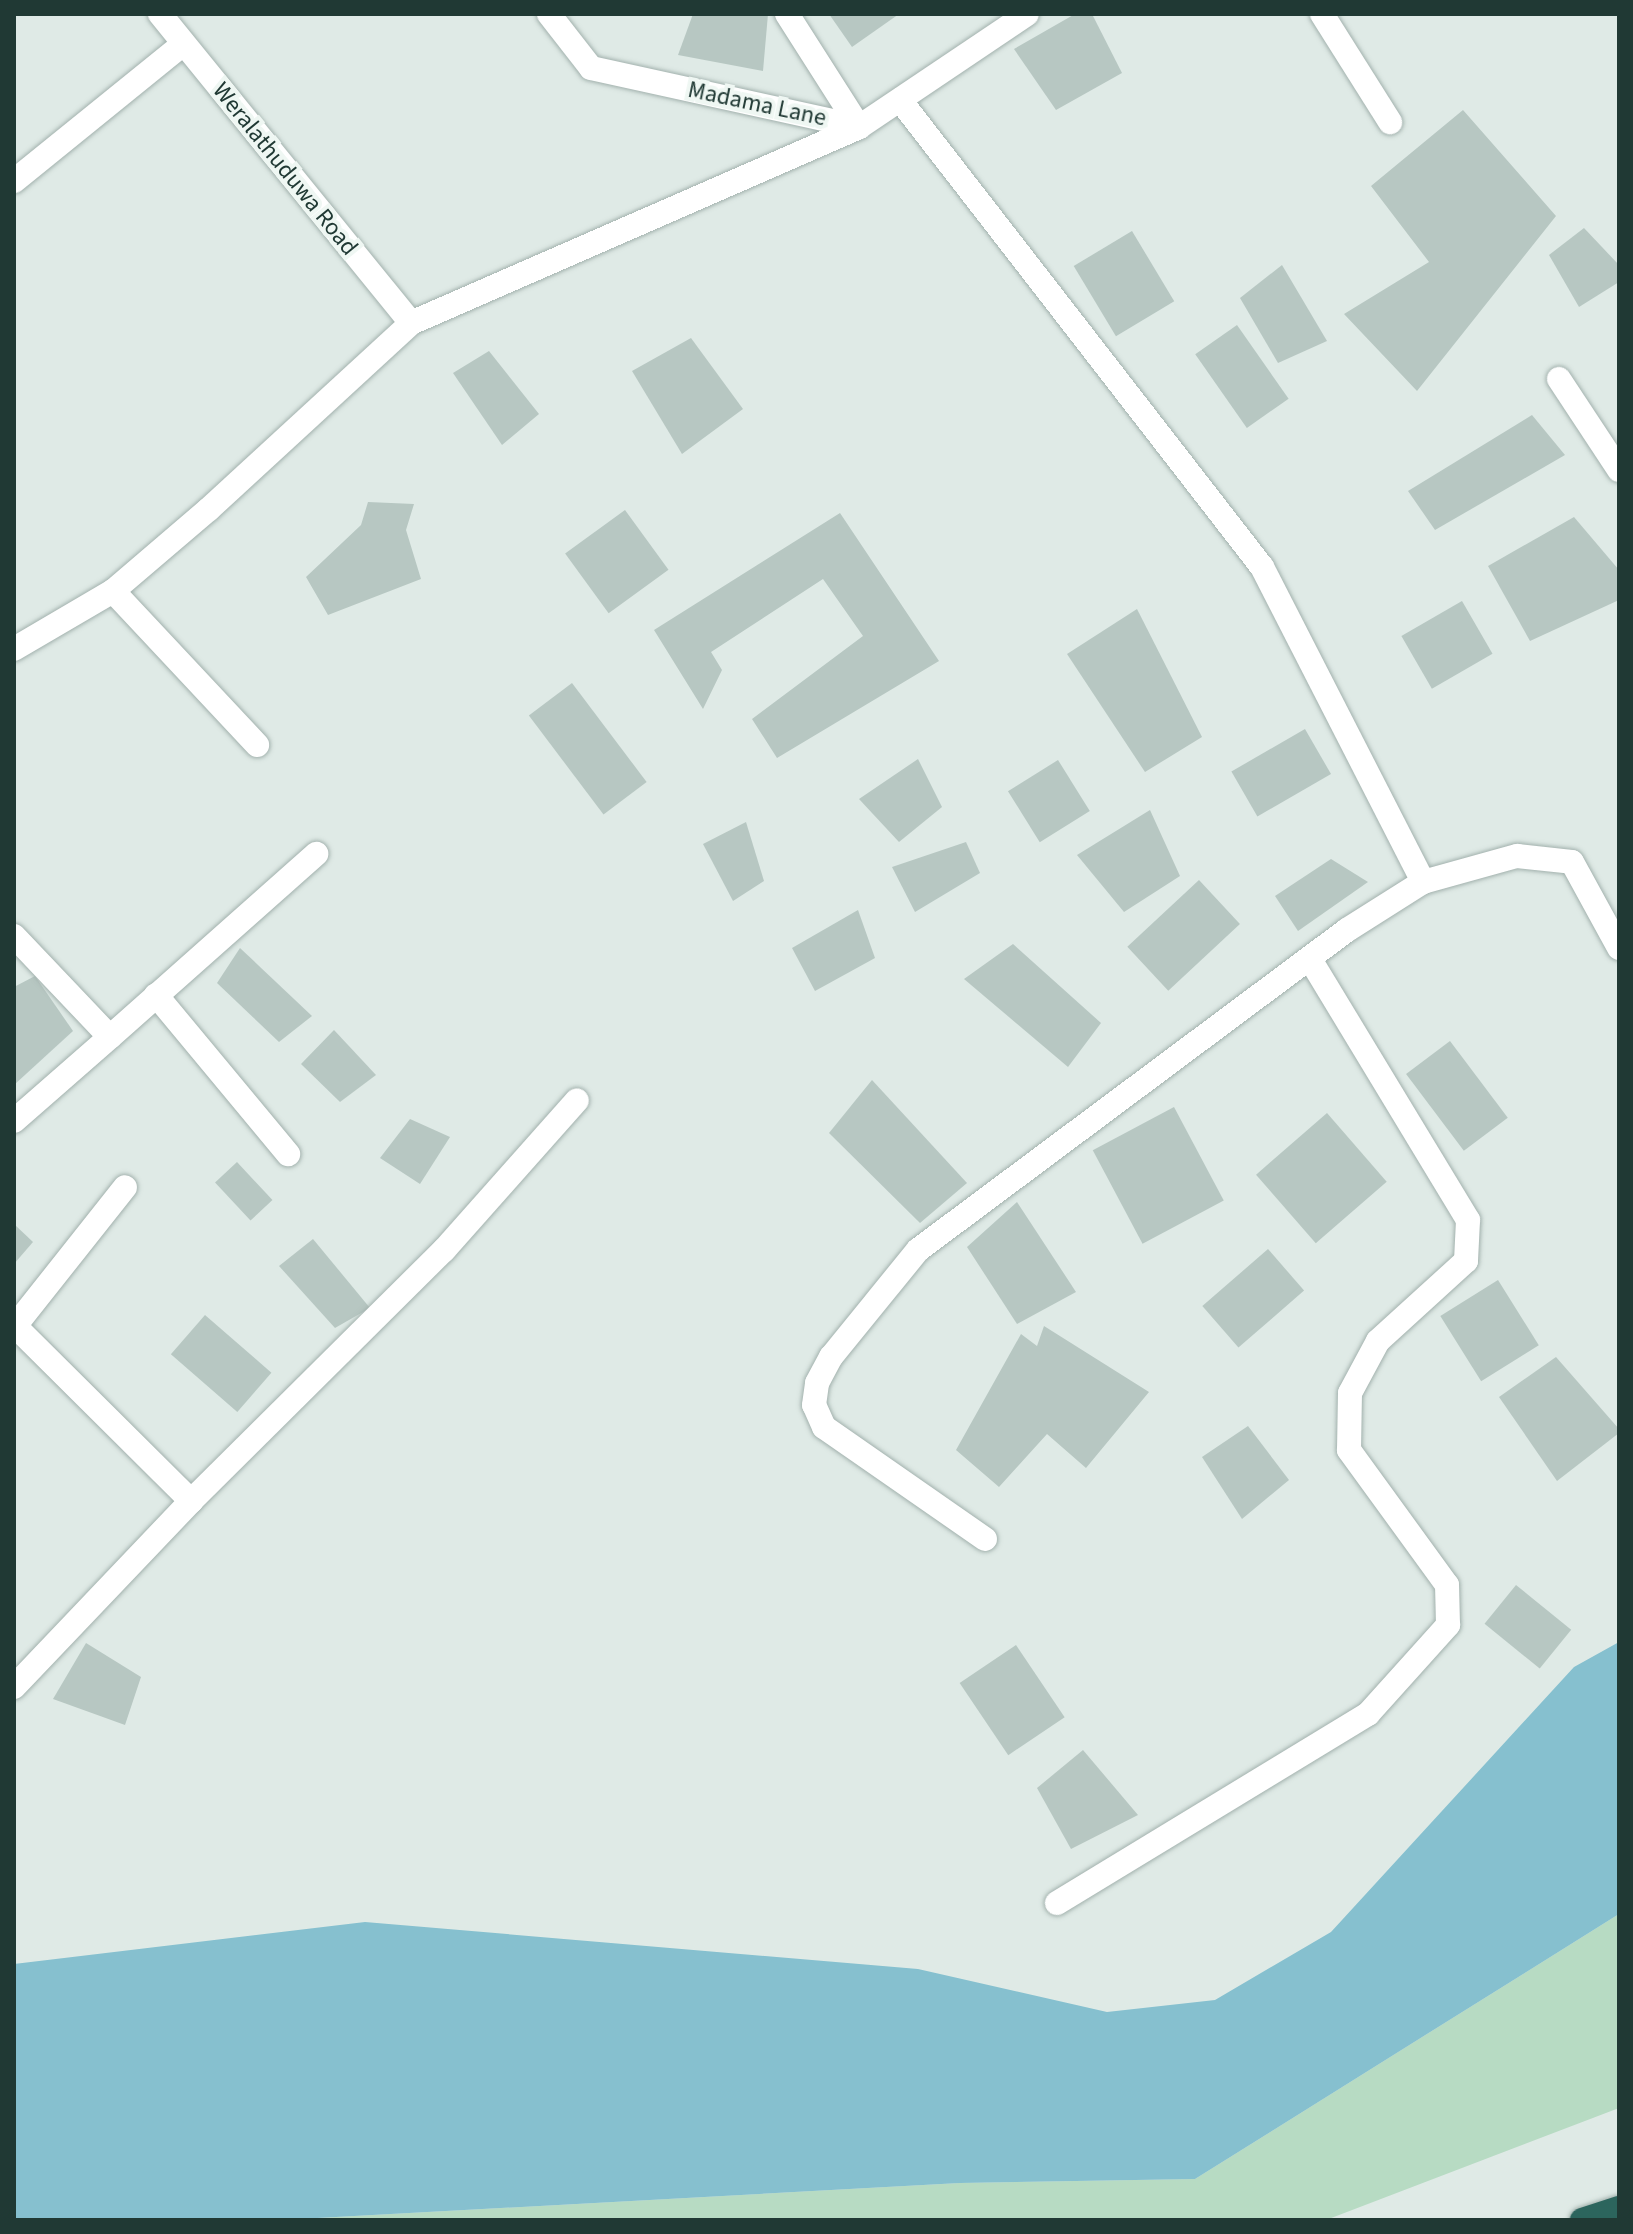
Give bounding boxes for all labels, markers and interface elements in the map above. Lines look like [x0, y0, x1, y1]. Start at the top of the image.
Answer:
street label: Madama Lane [685, 75, 829, 133]
street label: Weralathuduwa Road [206, 77, 364, 261]

